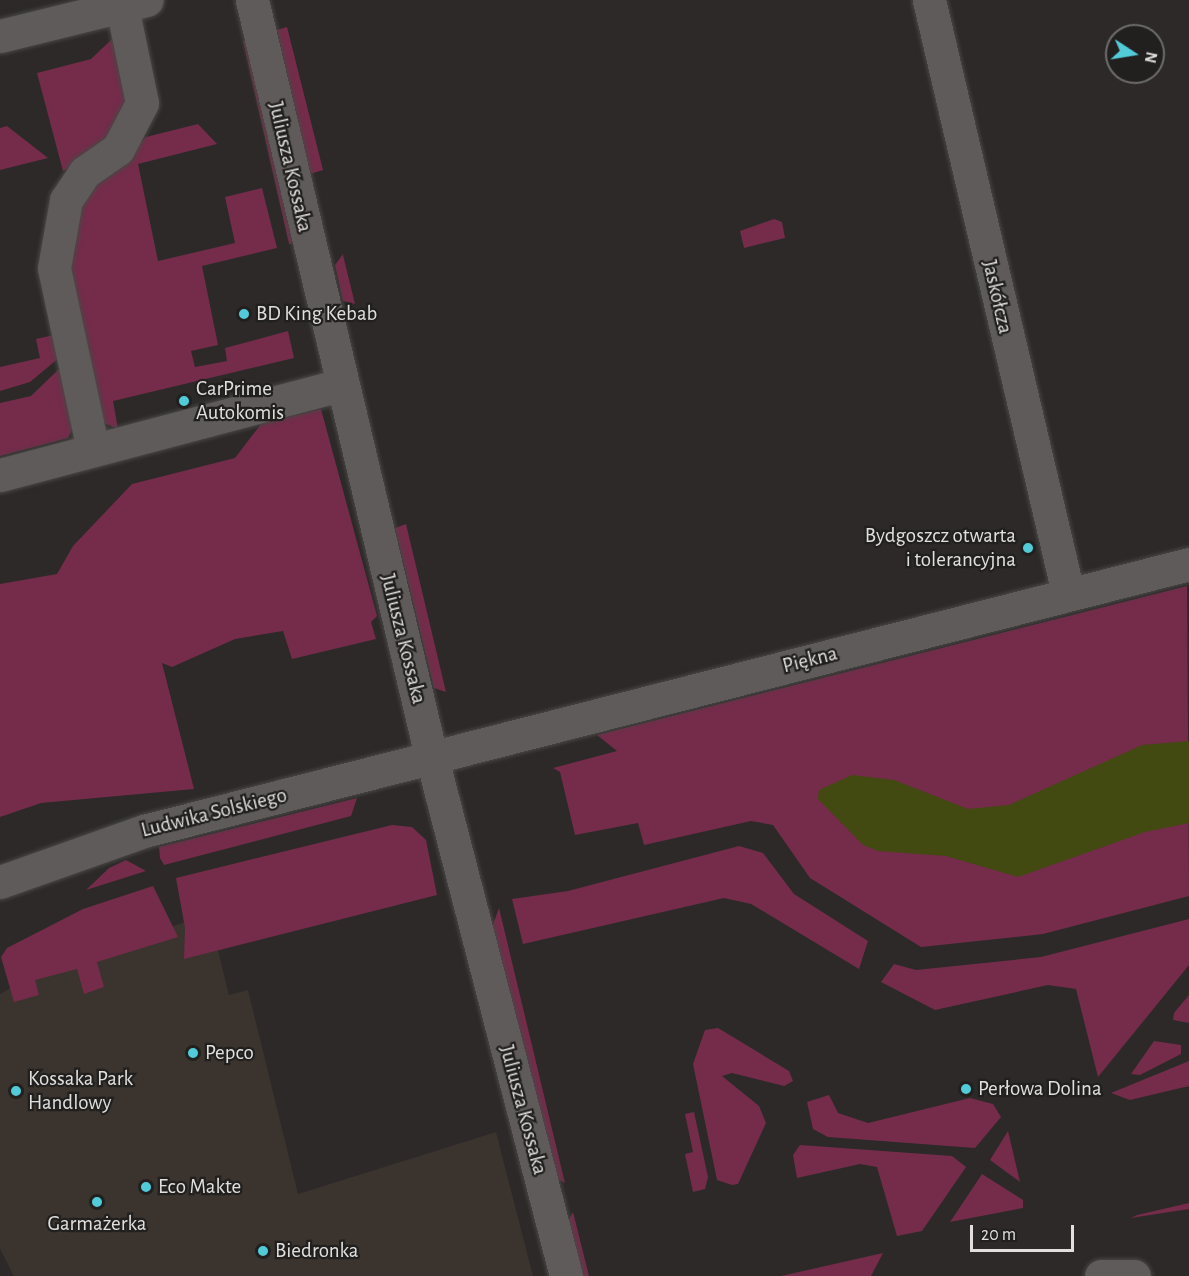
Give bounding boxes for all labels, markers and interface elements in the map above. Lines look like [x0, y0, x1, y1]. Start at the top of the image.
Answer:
north arrow [1105, 24, 1165, 84]
text: N [1142, 50, 1160, 64]
street label: Juliusza Kossaka [263, 99, 317, 235]
street label: Jaskółcza [976, 258, 1018, 336]
place label: BD King Kebab [256, 301, 377, 327]
marker: BD King Kebab [237, 307, 251, 321]
place label: CarPrime Autokomis [196, 376, 284, 426]
marker: CarPrime Autokomis [177, 394, 191, 408]
place label: Bydgoszcz otwarta i tolerancyjna [865, 523, 1016, 573]
marker: Bydgoszcz otwarta i tolerancyjna [1021, 541, 1035, 555]
street label: Juliusza Kossaka [375, 571, 431, 707]
street label: Piękna [780, 641, 840, 679]
street label: Ludwika Solskiego [139, 783, 289, 843]
place label: Pepco [205, 1040, 254, 1066]
street label: Juliusza Kossaka [494, 1043, 552, 1177]
marker: Pepco [186, 1046, 200, 1060]
place label: Kossaka Park Handlowy [28, 1066, 133, 1116]
place label: Perłowa Dolina [978, 1076, 1102, 1102]
marker: Perłowa Dolina [959, 1082, 973, 1096]
marker: Kossaka Park Handlowy [9, 1084, 23, 1098]
place label: Eco Makte [158, 1174, 241, 1200]
marker: Eco Makte [139, 1180, 153, 1194]
marker: Garmażerka [90, 1195, 104, 1209]
place label: Garmażerka [48, 1211, 146, 1237]
scale bar [973, 1213, 1076, 1251]
text: 20 m [981, 1226, 1016, 1244]
place label: Biedronka [275, 1238, 358, 1264]
marker: Biedronka [256, 1244, 270, 1258]

